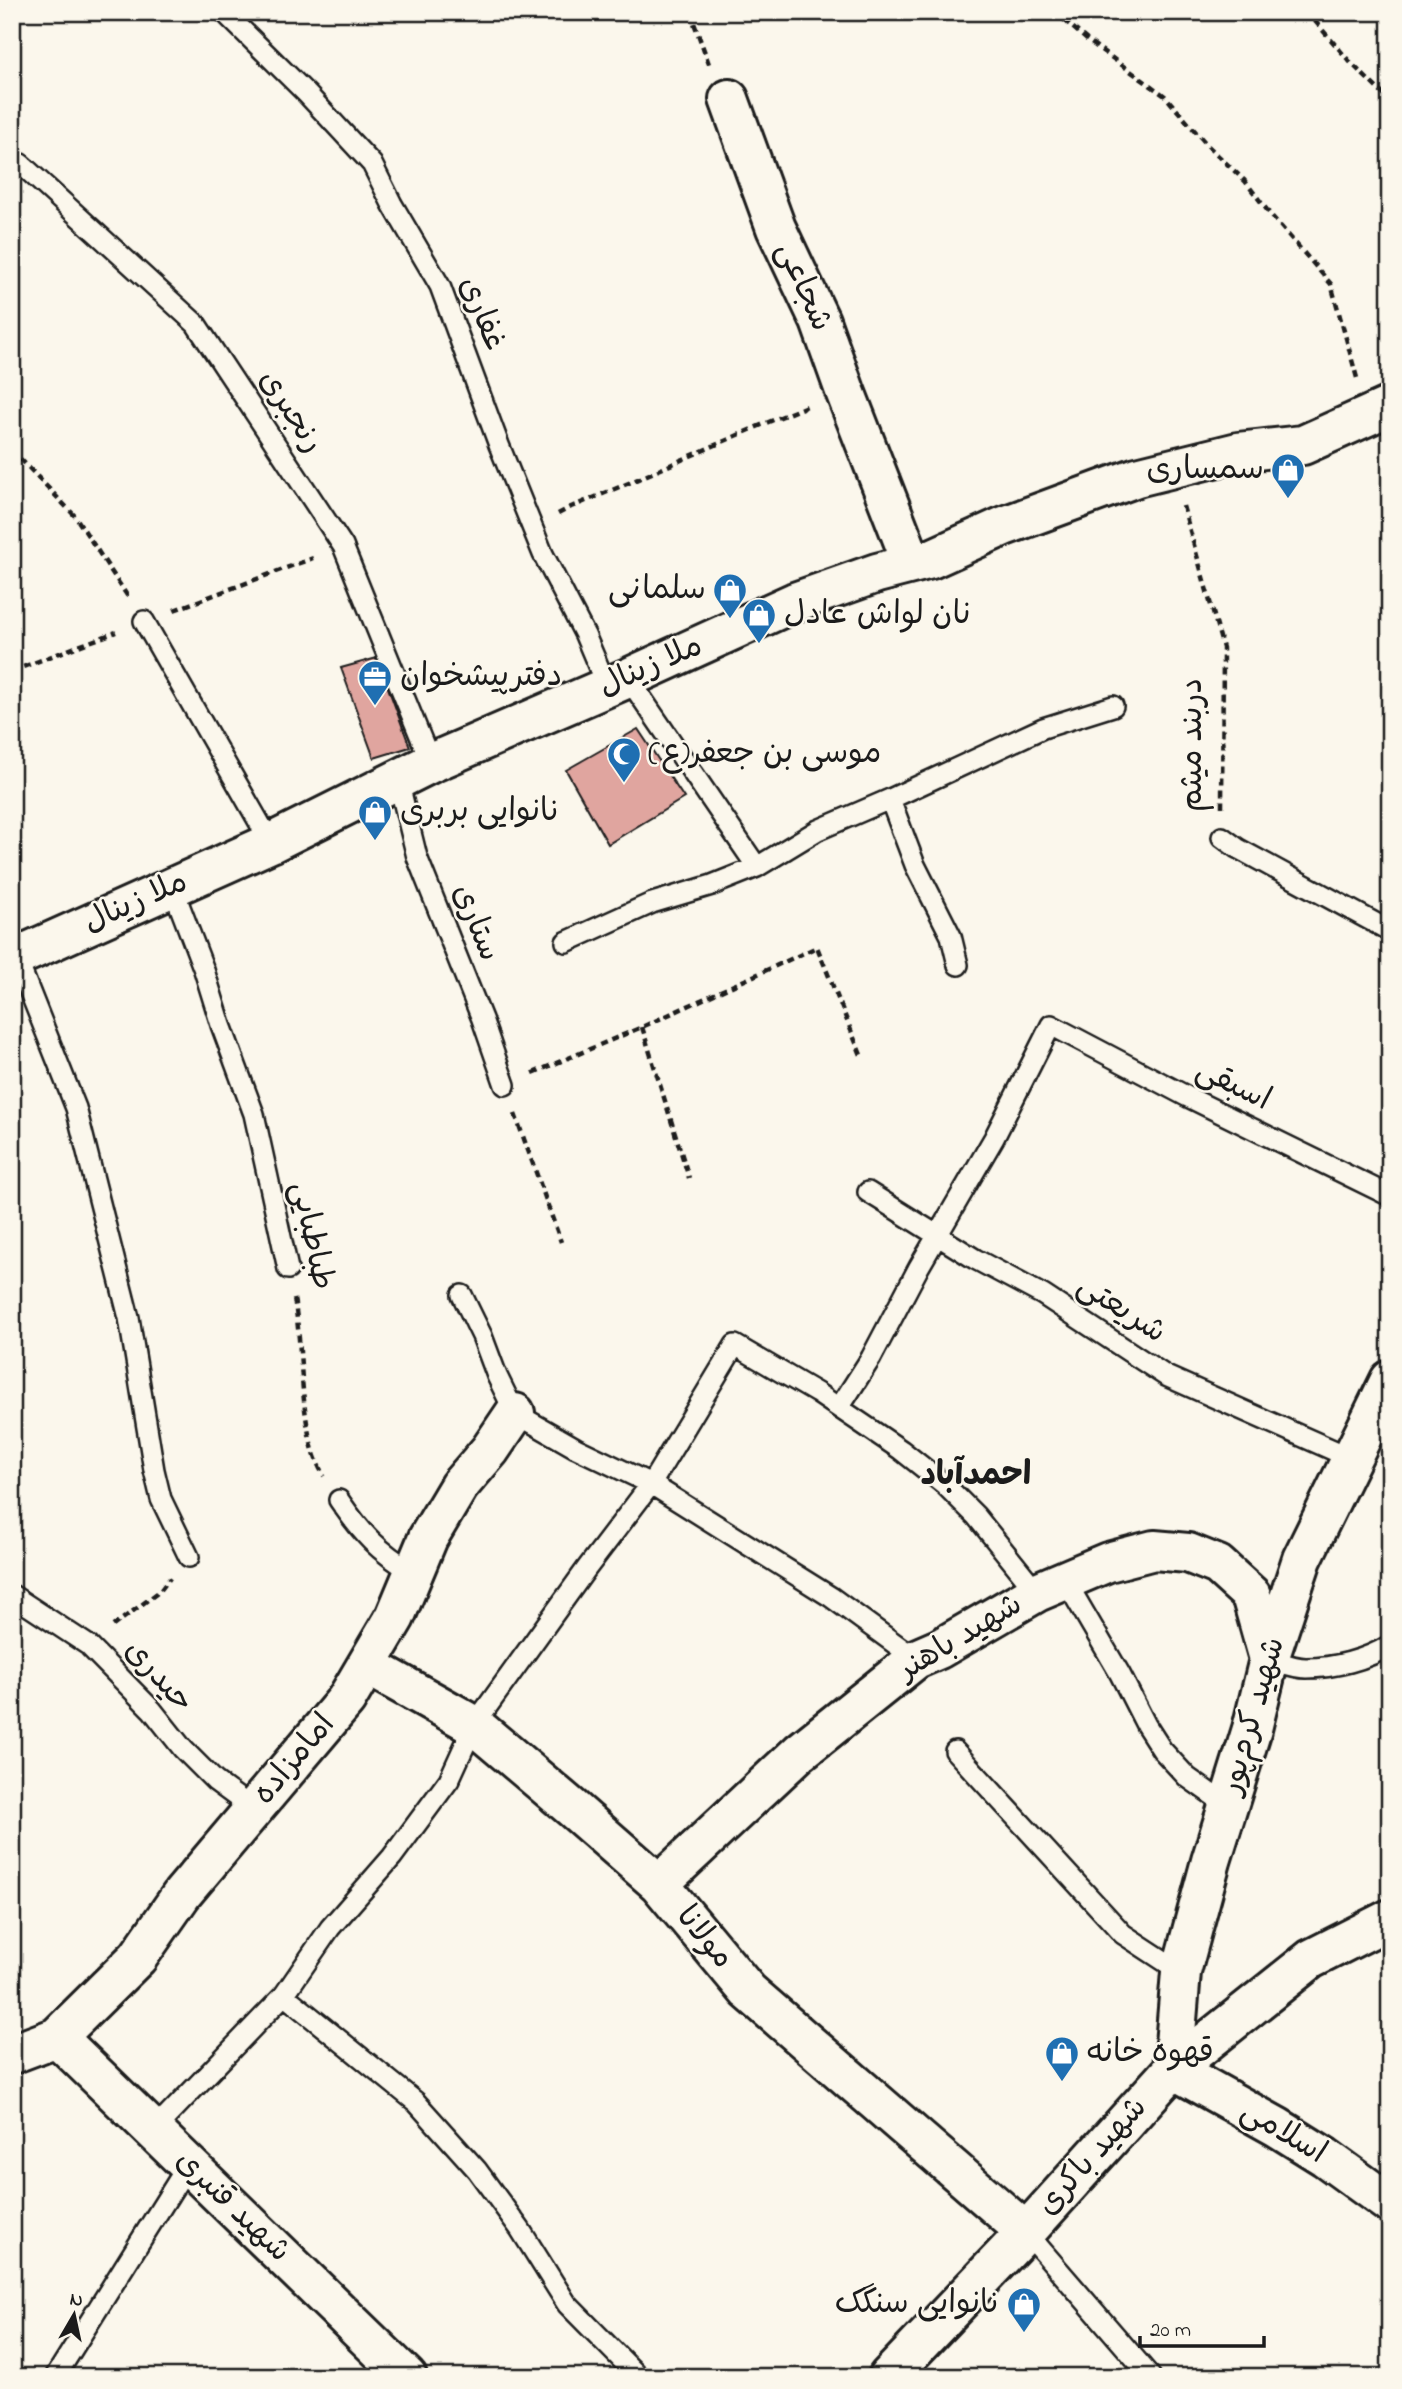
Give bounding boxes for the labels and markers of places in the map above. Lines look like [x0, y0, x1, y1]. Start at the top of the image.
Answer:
place label: سمساری [1146, 447, 1264, 494]
shop icon: سمساری [1269, 451, 1307, 500]
place label: سلمانی [608, 567, 706, 614]
shop icon: سلمانی [711, 571, 749, 620]
place label: نان لواش عادل [784, 592, 971, 639]
shop icon: نان لواش عادل [740, 596, 778, 645]
place label: دفترپیشخوان [400, 654, 562, 701]
office icon: دفترپیشخوان [356, 658, 394, 707]
place label: موسی بن جعفر(ع) [648, 731, 881, 778]
mosque icon: موسی بن جعفر(ع) [605, 735, 643, 784]
place label: نانوایی بربری [400, 789, 560, 836]
shop icon: نانوایی بربری [356, 793, 394, 842]
place label: قهوه خانه [1086, 2030, 1214, 2077]
shop icon: قهوه خانه [1043, 2034, 1081, 2083]
place label: نانوایی سنگک [835, 2281, 1000, 2328]
shop icon: نانوایی سنگک [1005, 2285, 1043, 2334]

